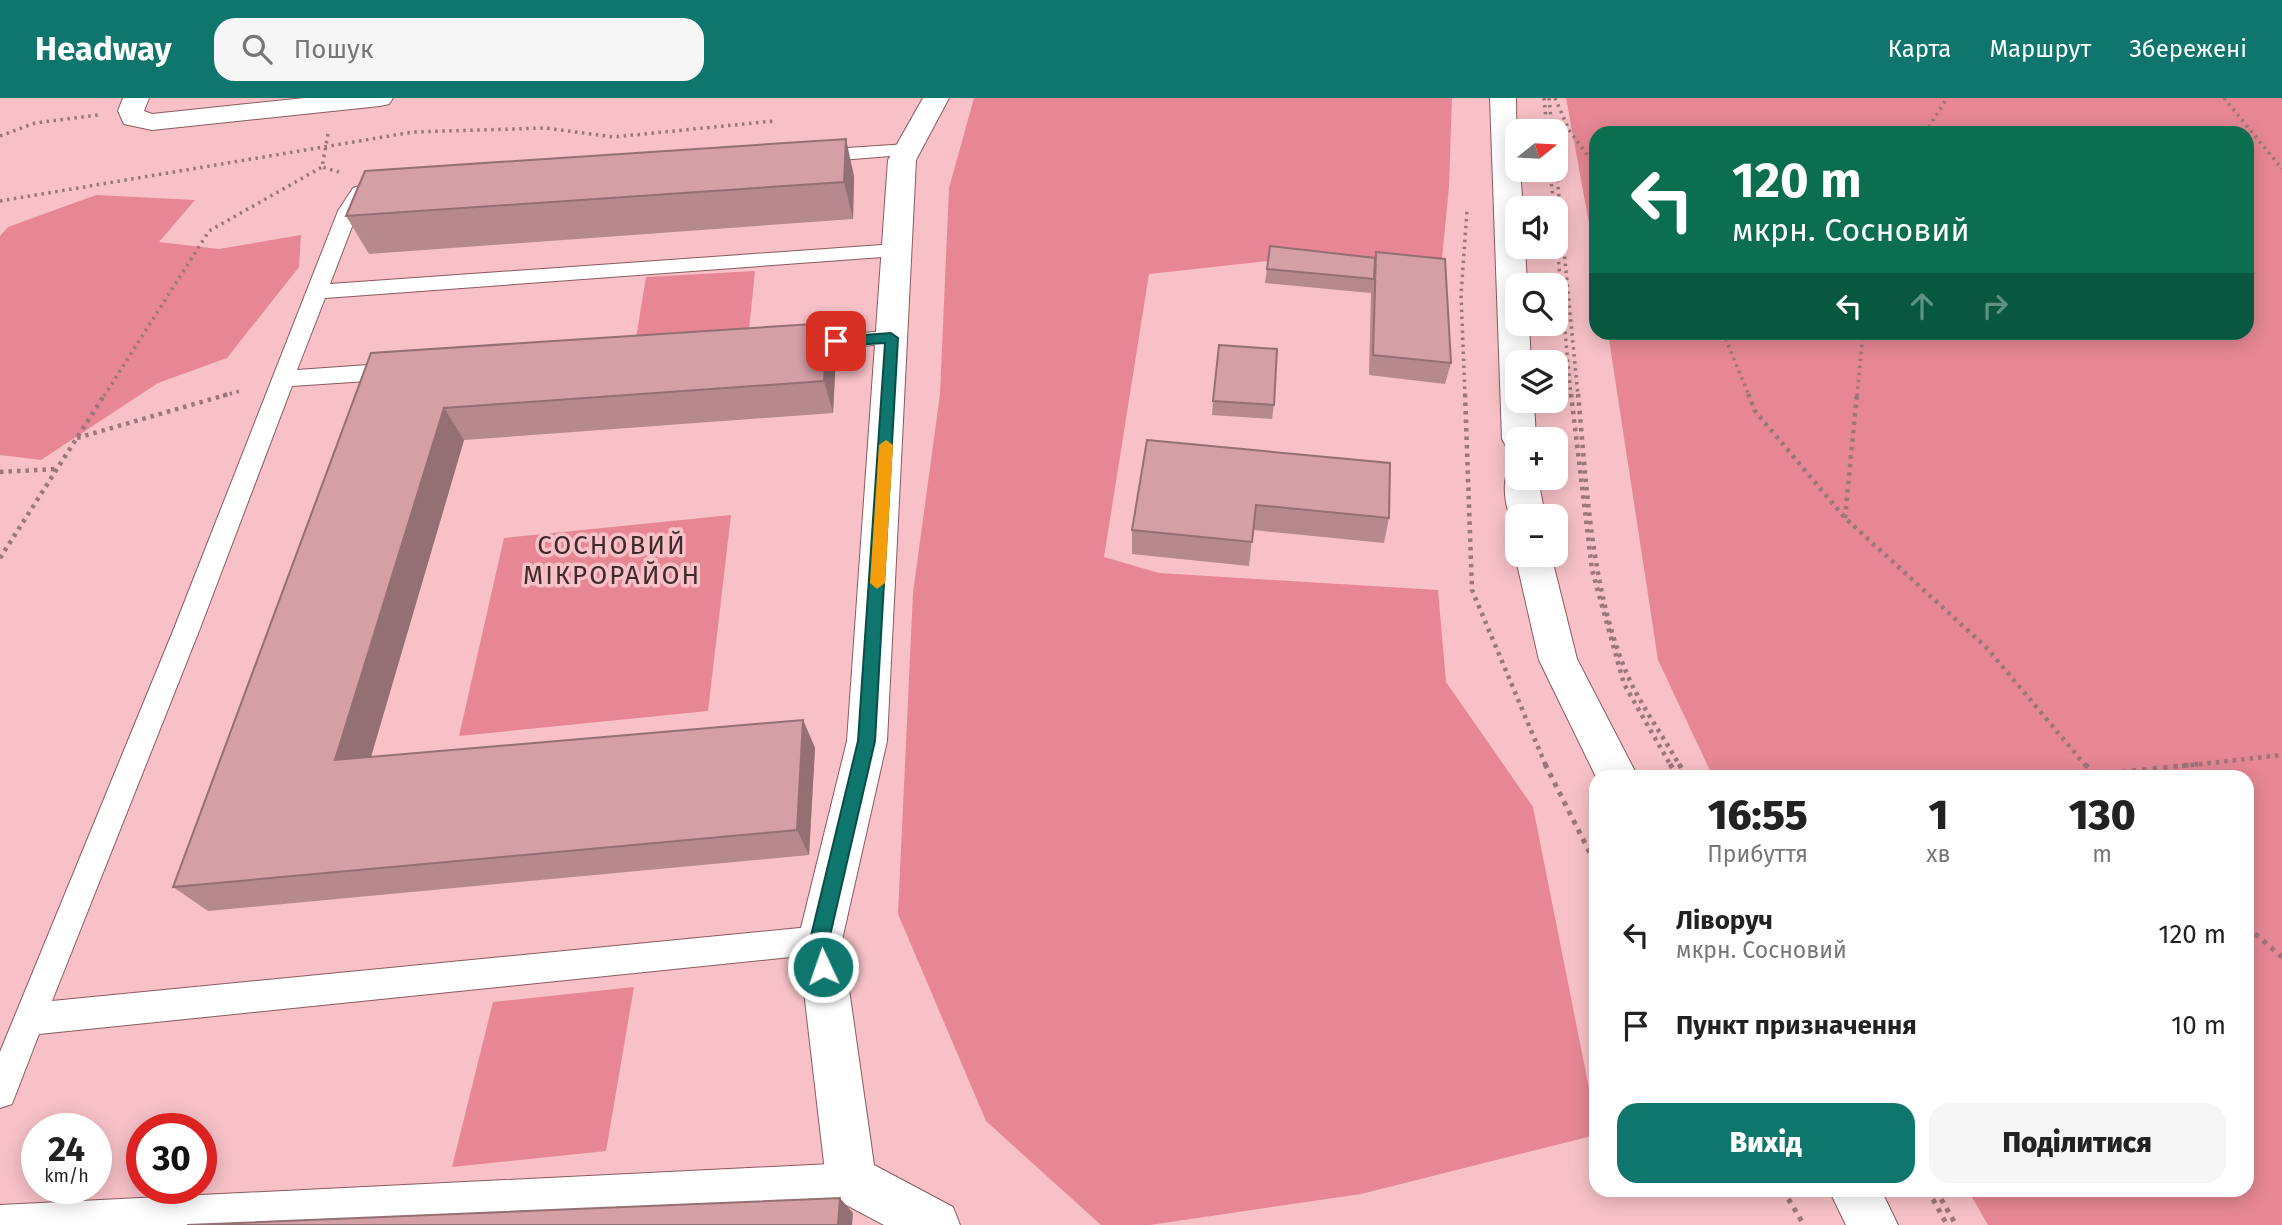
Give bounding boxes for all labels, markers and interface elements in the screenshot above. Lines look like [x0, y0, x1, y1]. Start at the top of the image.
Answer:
search box [214, 18, 704, 81]
text: Headway [35, 29, 172, 69]
icon: search [238, 30, 276, 68]
text: Пошук [294, 34, 373, 65]
text: Карта [1888, 35, 1951, 63]
text: Маршрут [1989, 35, 2091, 63]
text: Збережені [2129, 35, 2247, 63]
north arrow [1505, 119, 1568, 182]
map controls [1505, 119, 1568, 567]
text: 120 m [1732, 151, 1862, 210]
icon: left [1617, 154, 1708, 245]
button: sound [1505, 196, 1568, 259]
text: мкрн. Сосновий [1732, 211, 1970, 249]
button: search [1505, 273, 1568, 336]
icon: left [1830, 287, 1868, 325]
icon: ahead [1903, 287, 1941, 325]
icon: right [1976, 287, 2014, 325]
pin [806, 311, 866, 371]
icon: arrive [817, 322, 855, 360]
button: layers [1505, 350, 1568, 413]
button: + [1505, 427, 1568, 490]
button: − [1505, 504, 1568, 567]
district label: СОСНОВИЙ МІКРОРАЙОН [523, 530, 701, 591]
text: 16:55 [1708, 790, 1808, 840]
text: 1 [1928, 790, 1948, 840]
text: 130 [2069, 790, 2136, 840]
text: Прибуття [1707, 840, 1808, 868]
text: хв [1926, 840, 1950, 868]
text: m [2092, 840, 2112, 868]
text: Ліворуч [1676, 905, 1773, 936]
icon: left [1617, 916, 1655, 954]
text: 120 m [2158, 919, 2226, 950]
position arrow [786, 930, 860, 1004]
text: мкрн. Сосновий [1676, 936, 1847, 964]
icon: arrive [1617, 1007, 1655, 1045]
text: Пункт призначення [1676, 1010, 1917, 1041]
text: 10 m [2171, 1010, 2226, 1041]
button: Вихід [1617, 1103, 1915, 1183]
button: Поділитися [1929, 1103, 2226, 1183]
speed limit sign: 30 [126, 1113, 217, 1204]
text: 24 [48, 1128, 85, 1170]
text: km/h [44, 1165, 89, 1187]

